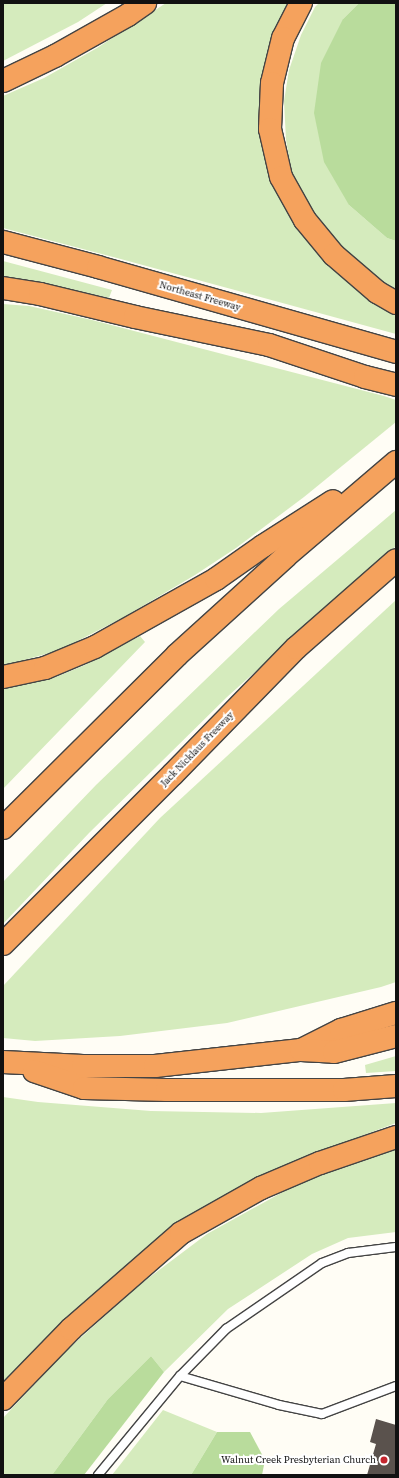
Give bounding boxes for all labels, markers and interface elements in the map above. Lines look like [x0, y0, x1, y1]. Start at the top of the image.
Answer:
street label: Northeast Freeway [158, 279, 242, 313]
street label: Jack Nicklaus Freeway [158, 709, 236, 789]
place label: Walnut Creek Presbyterian Church [221, 1454, 376, 1466]
marker: Walnut Creek Presbyterian Church [379, 1455, 389, 1465]

